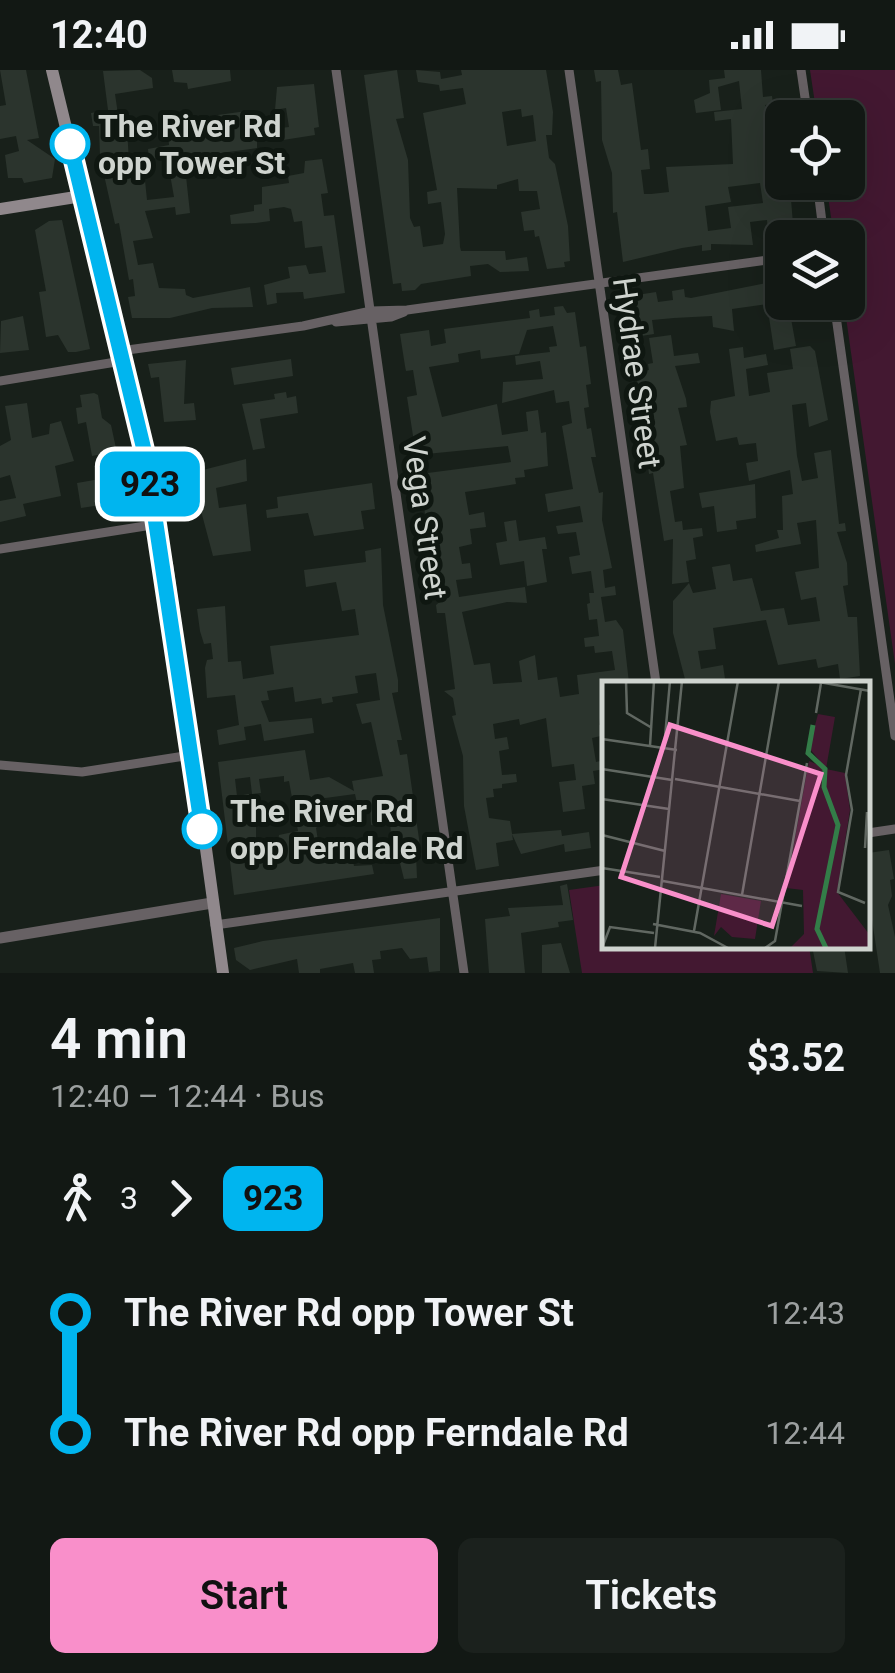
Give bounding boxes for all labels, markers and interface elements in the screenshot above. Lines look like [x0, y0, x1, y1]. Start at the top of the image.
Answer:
text: 12:40 [50, 13, 148, 57]
map controls [765, 100, 865, 320]
button: locate [765, 100, 865, 200]
place label: The River Rd opp Tower St [98, 107, 286, 182]
marker: The River Rd opp Tower St [51, 125, 89, 163]
button: layers [765, 220, 865, 320]
street label: Hydrae Street [605, 275, 669, 471]
street label: Vega Street [395, 434, 455, 602]
line badge: 923 [92, 452, 208, 516]
text: 923 [120, 464, 180, 505]
inset map [602, 681, 870, 948]
place label: The River Rd opp Ferndale Rd [230, 792, 464, 867]
marker: The River Rd opp Ferndale Rd [183, 810, 221, 848]
text: 4 min [50, 1007, 188, 1071]
text: $3.52 [747, 1036, 845, 1080]
text: 12:40 – 12:44 · Bus [50, 1077, 325, 1115]
icon: walk [50, 1171, 105, 1226]
icon: forward [153, 1171, 208, 1226]
text: 923 [243, 1178, 303, 1219]
text: 3 [120, 1179, 138, 1217]
text: The River Rd opp Tower St [124, 1291, 574, 1335]
text: 12:43 [765, 1294, 845, 1332]
text: The River Rd opp Ferndale Rd [124, 1411, 629, 1455]
text: 12:44 [765, 1414, 845, 1452]
button: Start [50, 1538, 438, 1653]
button: Tickets [458, 1538, 845, 1653]

